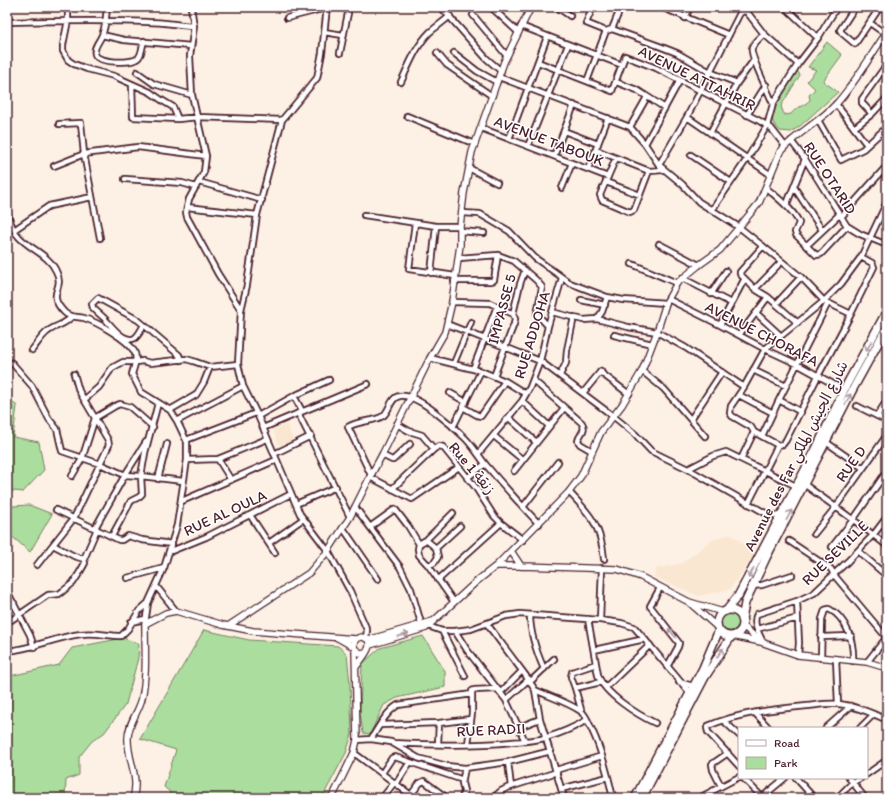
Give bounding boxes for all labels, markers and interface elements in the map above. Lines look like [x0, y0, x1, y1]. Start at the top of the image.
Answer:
street label: AVENUE ATTAHRIR [635, 42, 759, 114]
street label: AVENUE TABOUK [492, 112, 607, 170]
street label: RUE OTARID [800, 138, 860, 218]
street label: IMPASSE 5 [484, 272, 520, 346]
street label: RUE ADDOHA [510, 289, 554, 381]
street label: AVENUE CHORAFA [702, 298, 822, 371]
one-way arrow [864, 339, 872, 351]
street label: Avenue des Far شارع الجيش الملكي [740, 358, 855, 556]
one-way arrow [845, 393, 852, 405]
street label: Rue 1 زنقة [445, 438, 499, 498]
street label: RUE D [832, 442, 870, 486]
street label: RUE AL OULA [181, 486, 270, 540]
one-way arrow [785, 509, 793, 521]
street label: RUE SEVILLE [798, 517, 872, 589]
one-way arrow [746, 566, 754, 578]
one-way arrow [667, 628, 676, 639]
one-way arrow [396, 631, 409, 638]
one-way arrow [716, 648, 724, 659]
street label: RUE RADII [456, 719, 526, 741]
legend [738, 727, 868, 779]
text: Road [774, 736, 800, 750]
text: Park [774, 756, 798, 770]

